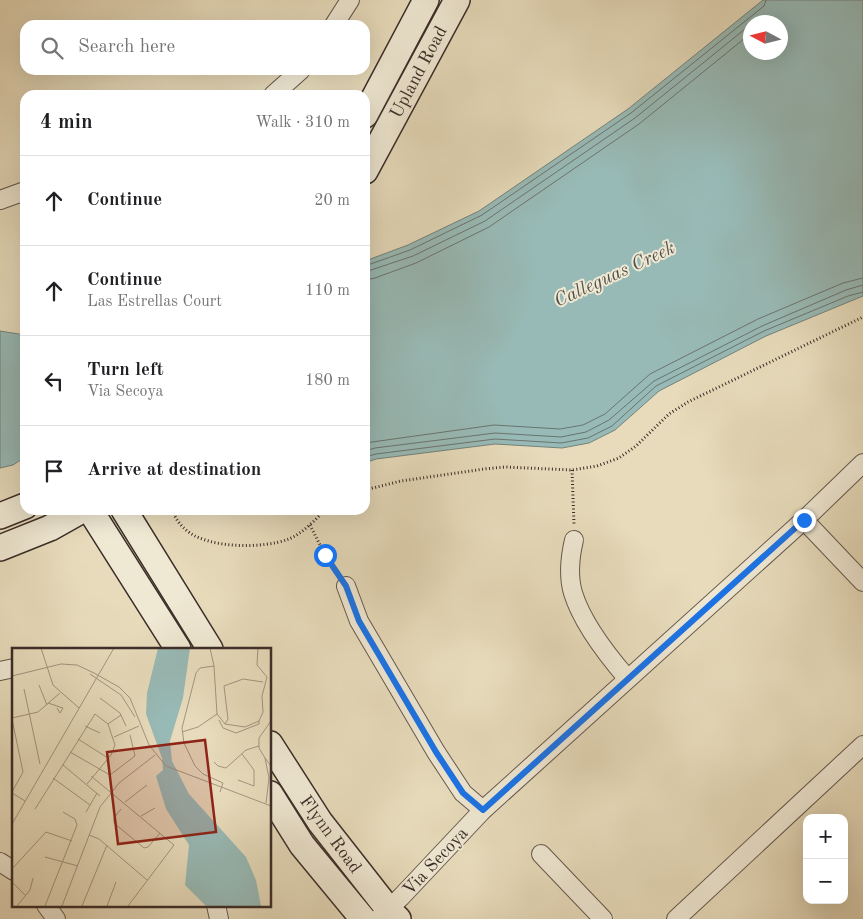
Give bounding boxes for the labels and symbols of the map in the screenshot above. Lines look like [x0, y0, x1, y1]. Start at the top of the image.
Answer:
north arrow [743, 15, 788, 60]
street label: Upland Road [387, 23, 451, 121]
water label: Calleguas Creek [552, 239, 678, 312]
route end [793, 509, 816, 532]
route start [314, 544, 337, 567]
inset map [12, 648, 271, 906]
street label: Flynn Road [296, 792, 364, 877]
street label: Via Secoya [400, 824, 472, 899]

